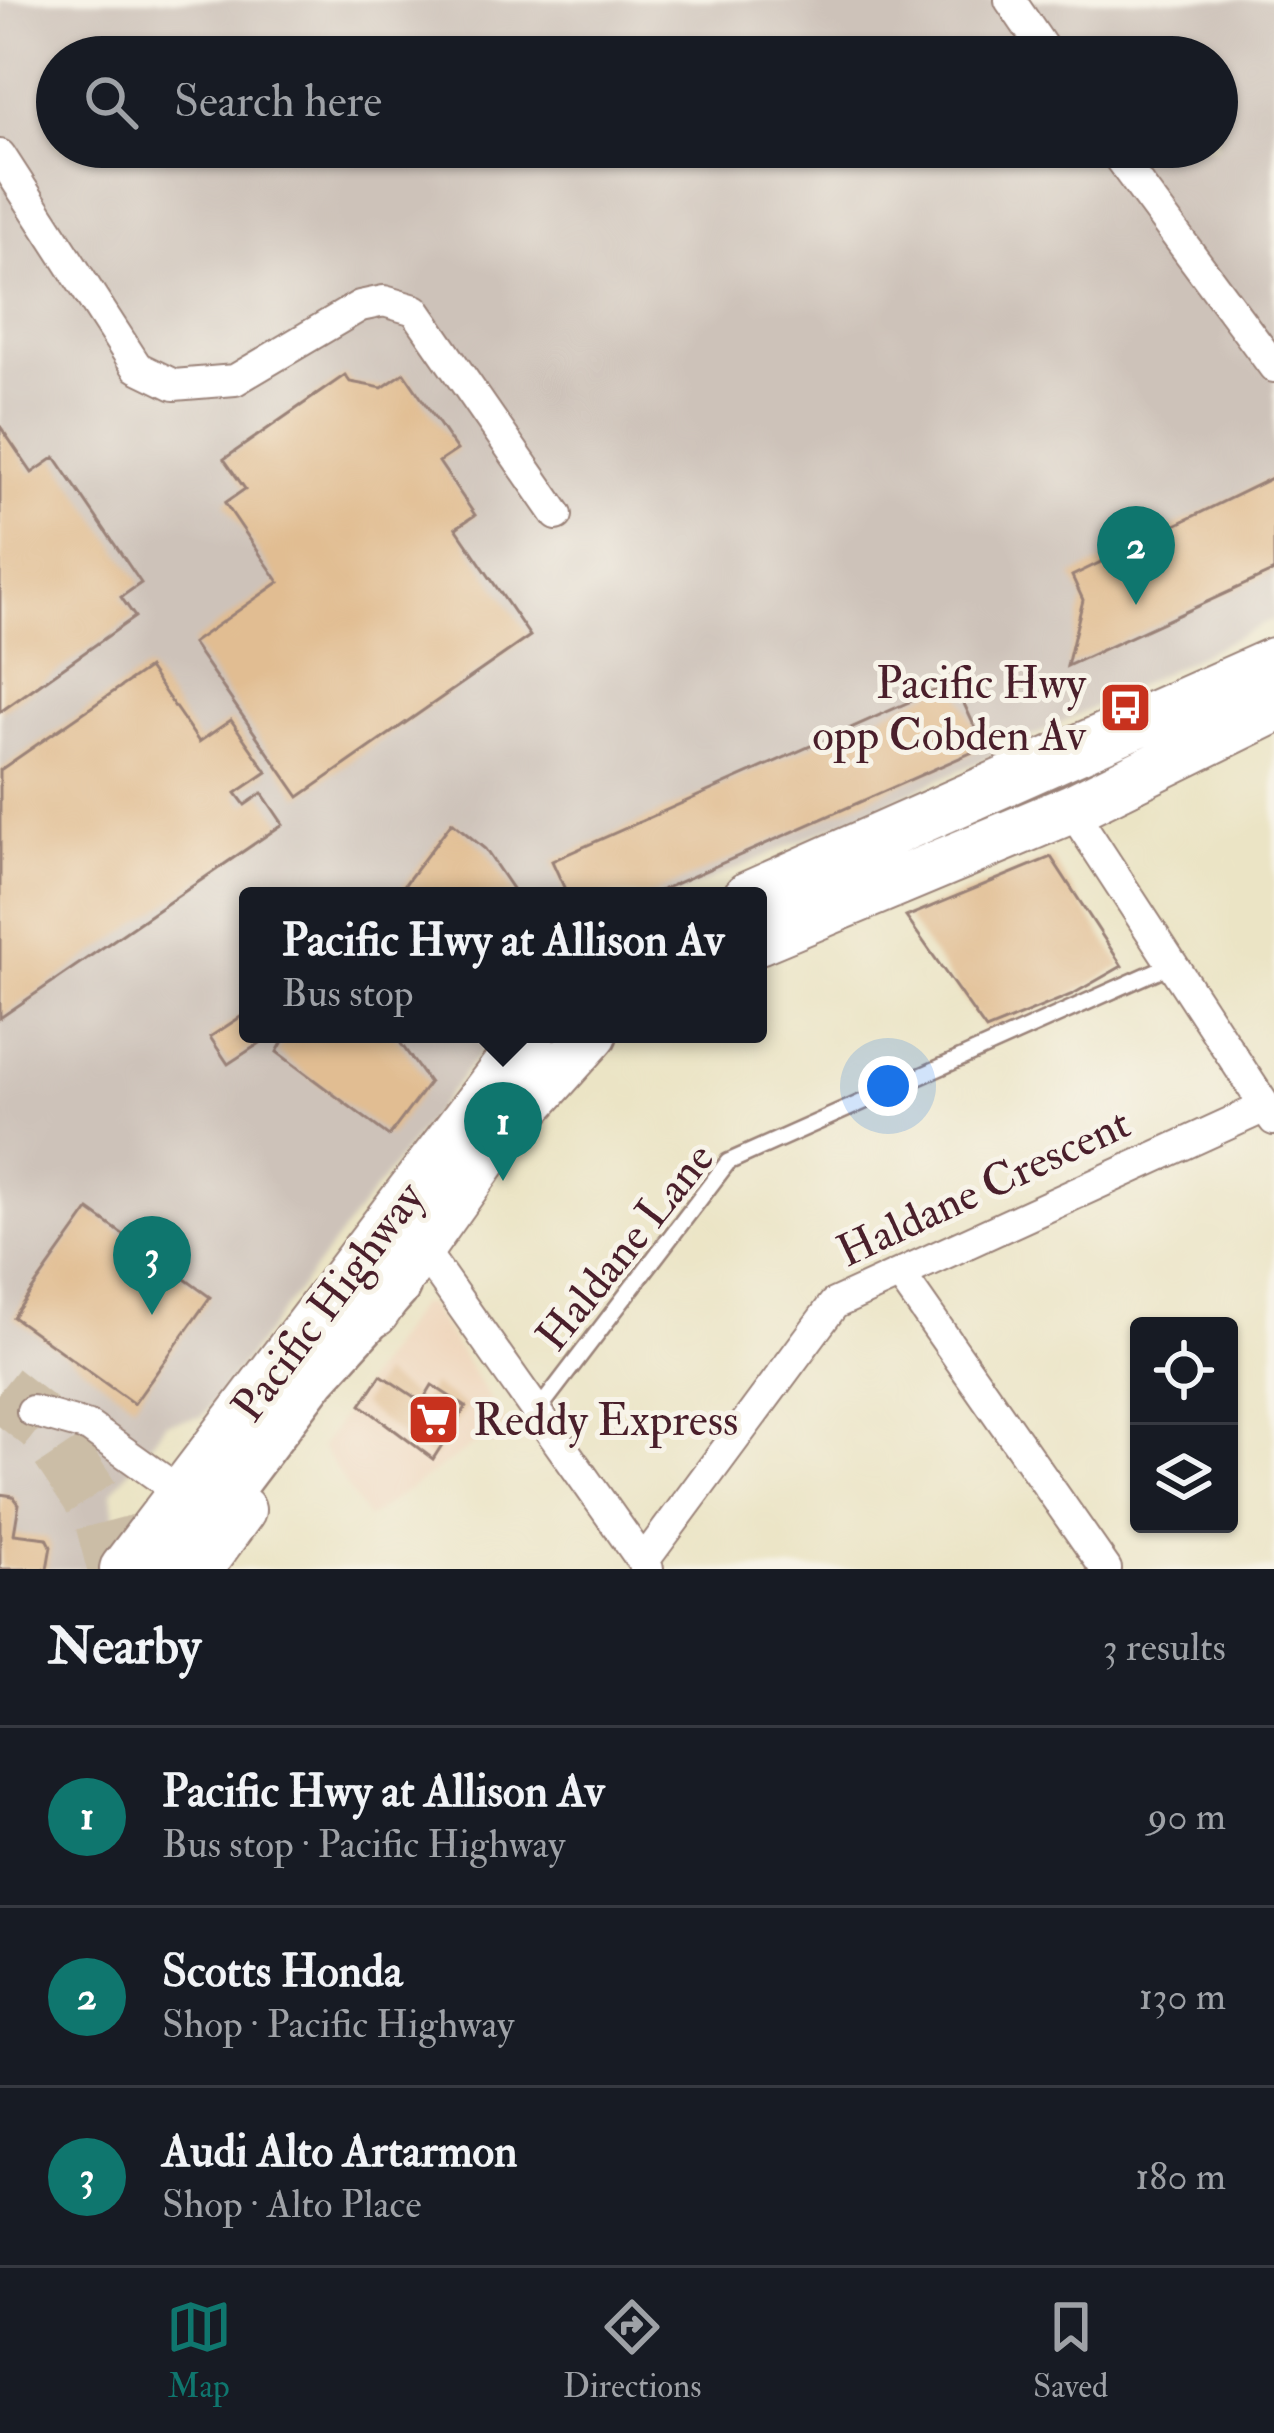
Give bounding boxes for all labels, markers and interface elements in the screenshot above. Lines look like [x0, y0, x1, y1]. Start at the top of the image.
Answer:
search box [36, 36, 1238, 168]
icon: search [78, 69, 144, 135]
text: Search here [174, 74, 382, 130]
pin: 2 [1097, 506, 1175, 605]
place label: Pacific Hwy opp Cobden Av [812, 656, 1087, 764]
bus stop icon: Pacific Hwy opp Cobden Av [1097, 680, 1153, 736]
popup [239, 887, 767, 1043]
text: Pacific Hwy at Allison Av [282, 913, 724, 969]
text: Bus stop [282, 969, 414, 1018]
your location [858, 1056, 918, 1116]
pin: 1 [464, 1082, 542, 1181]
street label: Haldane Crescent [828, 1096, 1139, 1280]
street label: Haldane Lane [525, 1132, 727, 1363]
street label: Pacific Highway [220, 1170, 438, 1433]
pin: 3 [113, 1216, 191, 1315]
map controls [1130, 1317, 1238, 1533]
button: locate [1130, 1317, 1238, 1425]
supermarket icon: Reddy Express [406, 1391, 462, 1447]
place label: Reddy Express [473, 1393, 739, 1449]
button: layers [1130, 1425, 1238, 1533]
text: Nearby [48, 1615, 201, 1679]
text: 3 results [1103, 1623, 1226, 1672]
text: Pacific Hwy at Allison Av [162, 1764, 604, 1820]
text: 1 [80, 1792, 94, 1841]
text: 90 m [1148, 1792, 1226, 1841]
text: Bus stop · Pacific Highway [162, 1820, 565, 1869]
text: Scotts Honda [162, 1944, 402, 2000]
text: 2 [77, 1972, 97, 2021]
text: 130 m [1139, 1972, 1226, 2021]
text: Shop · Pacific Highway [162, 2000, 514, 2049]
text: Audi Alto Artarmon [162, 2124, 517, 2180]
text: 3 [80, 2152, 94, 2201]
text: 180 m [1135, 2152, 1226, 2201]
text: Shop · Alto Place [162, 2180, 422, 2229]
tab: Map [166, 2294, 232, 2407]
tab: Directions [563, 2294, 702, 2407]
tab: Saved [1033, 2294, 1108, 2407]

